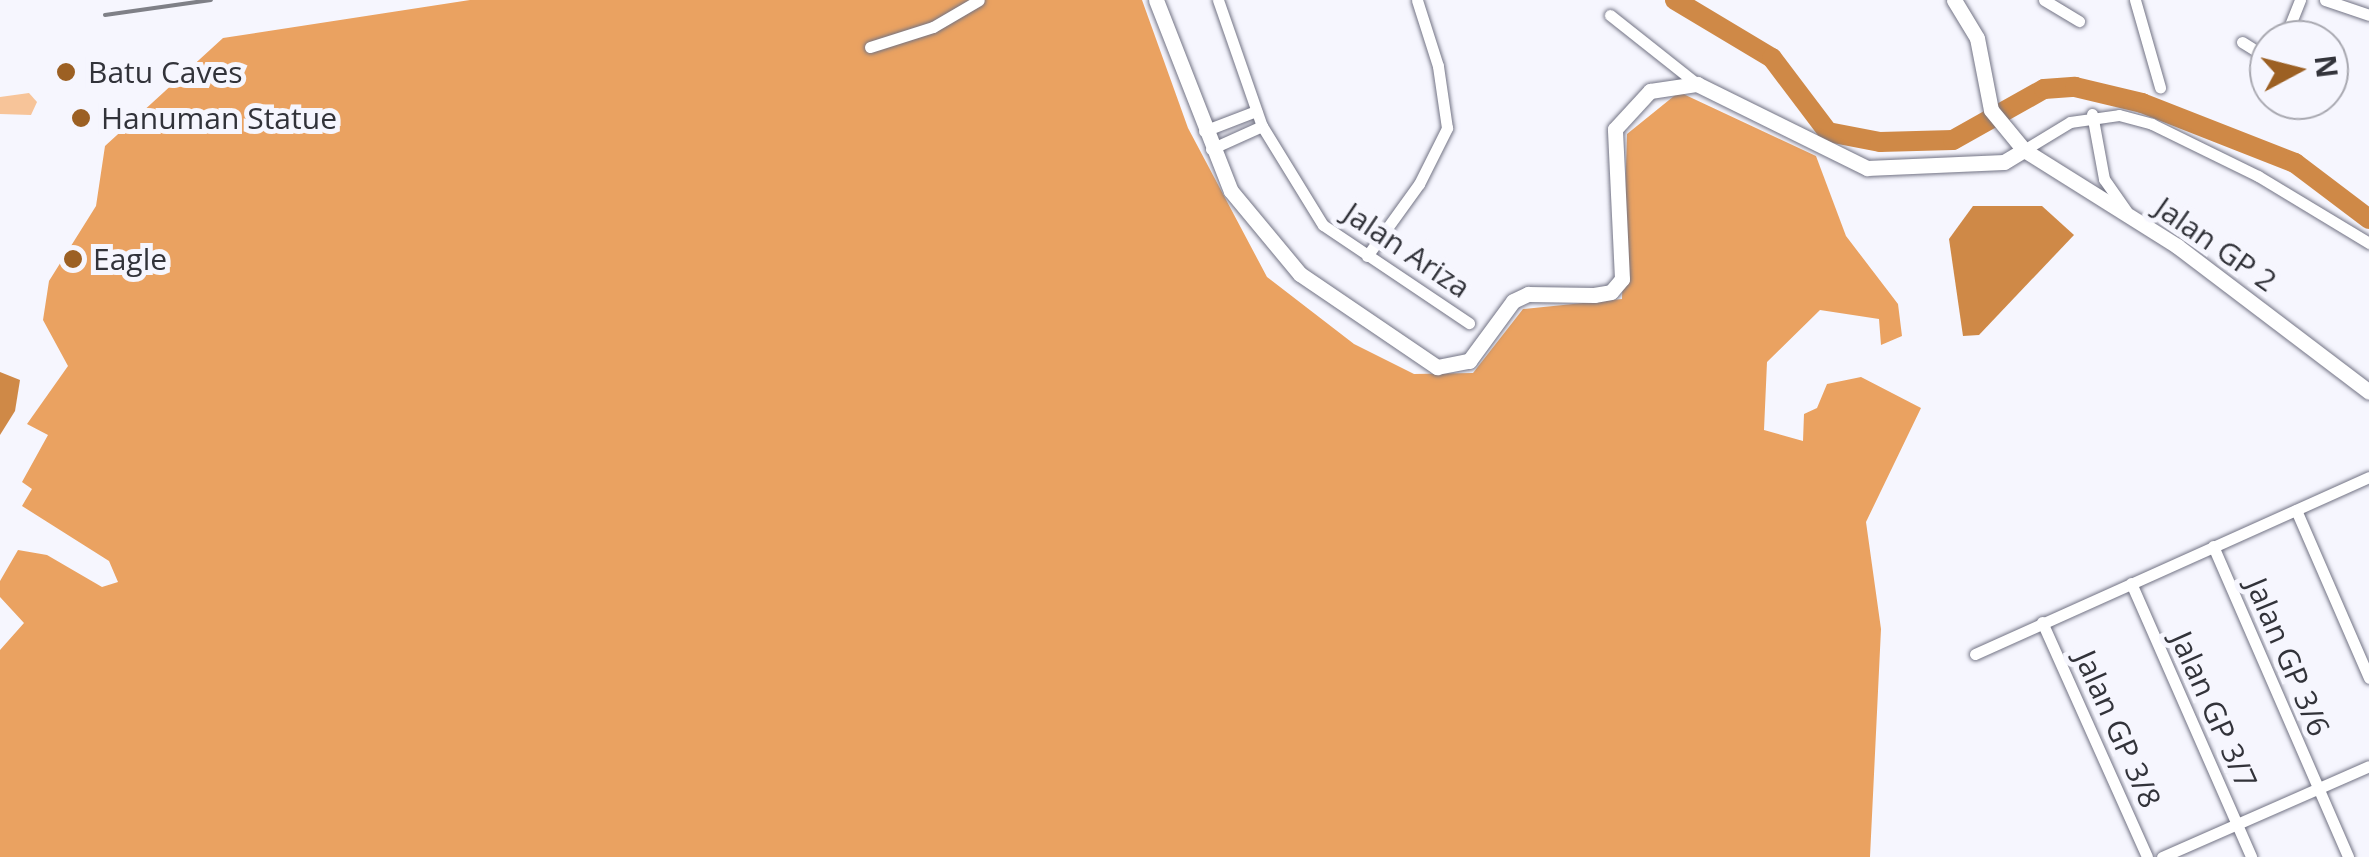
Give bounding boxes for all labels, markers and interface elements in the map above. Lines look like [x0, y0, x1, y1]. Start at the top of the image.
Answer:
north arrow [2249, 20, 2349, 120]
text: N [2307, 53, 2347, 80]
place label: Batu Caves [88, 54, 243, 90]
marker: Batu Caves [53, 59, 79, 85]
place label: Hanuman Statue [101, 100, 337, 136]
marker: Hanuman Statue [70, 107, 92, 129]
street label: Jalan GP 2 [2148, 189, 2284, 299]
street label: Jalan Ariza [1337, 195, 1477, 305]
place label: Eagle [93, 241, 167, 277]
marker: Eagle [62, 248, 84, 270]
street label: Jalan GP 3/6 [2239, 573, 2337, 741]
street label: Jalan GP 3/7 [2163, 626, 2265, 794]
street label: Jalan GP 3/8 [2067, 645, 2169, 813]

